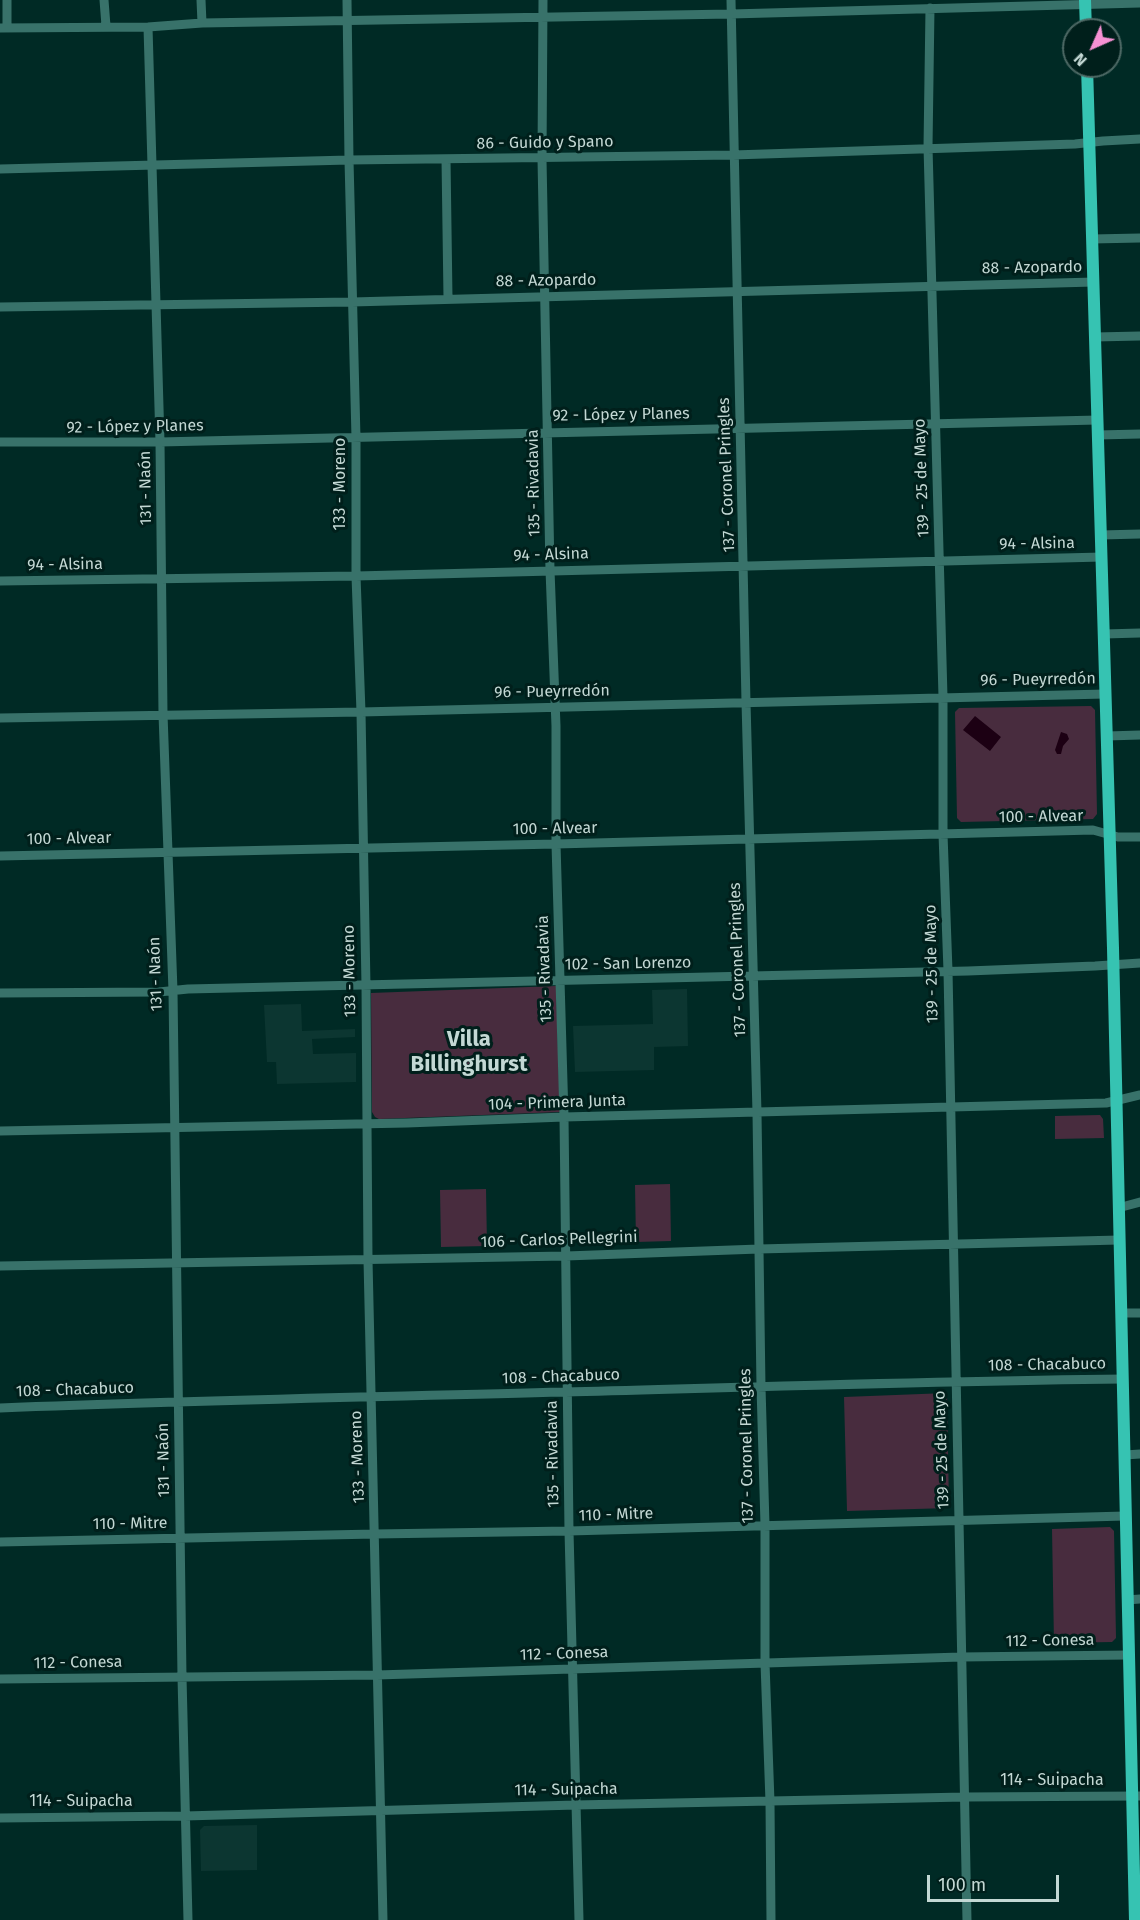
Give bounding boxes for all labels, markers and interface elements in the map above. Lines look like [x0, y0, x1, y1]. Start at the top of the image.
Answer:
north arrow [1062, 18, 1122, 78]
text: N [1070, 49, 1091, 70]
street label: 86 - Guido y Spano [476, 132, 614, 154]
street label: 88 - Azopardo [982, 258, 1082, 278]
street label: 88 - Azopardo [496, 271, 596, 291]
street label: 137 - Coronel Pringles [715, 397, 739, 553]
street label: 92 - López y Planes [552, 404, 690, 426]
street label: 92 - López y Planes [66, 416, 204, 438]
street label: 139 - 25 de Mayo [910, 418, 934, 538]
street label: 135 - Rivadavia [523, 429, 545, 537]
street label: 133 - Moreno [331, 438, 351, 530]
street label: 131 - Naón [136, 450, 156, 526]
street label: 94 - Alsina [999, 534, 1075, 554]
street label: 94 - Alsina [513, 544, 589, 566]
street label: 94 - Alsina [27, 555, 103, 575]
street label: 96 - Pueyrredón [980, 669, 1096, 691]
street label: 96 - Pueyrredón [494, 681, 610, 703]
street label: 100 - Alvear [999, 807, 1083, 827]
street label: 100 - Alvear [513, 819, 597, 839]
street label: 100 - Alvear [27, 829, 111, 849]
street label: 137 - Coronel Pringles [726, 882, 750, 1038]
street label: 139 - 25 de Mayo [921, 904, 943, 1024]
street label: 135 - Rivadavia [534, 915, 556, 1023]
street label: 133 - Moreno [340, 924, 360, 1018]
street label: 131 - Naón [145, 936, 167, 1012]
street label: 102 - San Lorenzo [565, 953, 691, 975]
district label: Villa Billinghurst [411, 1027, 527, 1078]
street label: 104 - Primera Junta [488, 1091, 626, 1115]
street label: 106 - Carlos Pellegrini [480, 1228, 638, 1252]
street label: 108 - Chacabuco [988, 1354, 1106, 1376]
street label: 108 - Chacabuco [502, 1365, 620, 1389]
street label: 137 - Coronel Pringles [736, 1368, 758, 1524]
street label: 108 - Chacabuco [16, 1378, 134, 1402]
street label: 139 - 25 de Mayo [930, 1390, 954, 1510]
street label: 135 - Rivadavia [542, 1400, 564, 1508]
street label: 133 - Moreno [347, 1410, 369, 1504]
street label: 131 - Naón [154, 1422, 174, 1498]
street label: 110 - Mitre [578, 1504, 654, 1526]
street label: 110 - Mitre [93, 1514, 167, 1534]
street label: 112 - Conesa [1006, 1631, 1094, 1651]
street label: 112 - Conesa [519, 1643, 609, 1665]
street label: 112 - Conesa [34, 1653, 122, 1673]
street label: 114 - Suipacha [1000, 1771, 1104, 1791]
street label: 114 - Suipacha [514, 1779, 618, 1801]
street label: 114 - Suipacha [29, 1792, 133, 1812]
scale bar [930, 1863, 1062, 1901]
text: 100 m [938, 1874, 986, 1896]

